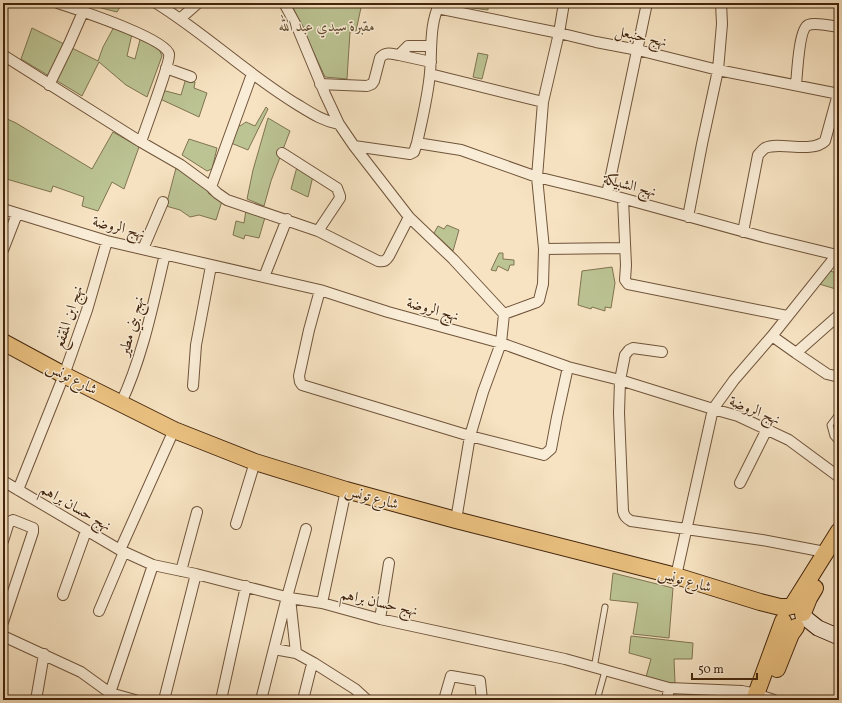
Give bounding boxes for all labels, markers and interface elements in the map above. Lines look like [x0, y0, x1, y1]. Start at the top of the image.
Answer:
park label: مقبرة سيدي عبد الله [279, 14, 375, 38]
street label: نهج حنبعل [612, 21, 669, 56]
street label: نهج الشبيكة [599, 169, 659, 206]
street label: نهج الروضة [90, 212, 147, 247]
street label: نهج ابن المقفع [49, 283, 91, 352]
street label: نهج الروضة [403, 293, 461, 330]
street label: نهج بني مطير [114, 294, 152, 361]
street label: شارع تونس [42, 358, 100, 402]
street label: نهج الروضة [725, 392, 783, 433]
street label: نهج حسان براهم [35, 479, 115, 539]
street label: شارع تونس [342, 481, 401, 517]
street label: شارع تونس [655, 564, 714, 600]
street label: نهج حسان براهم [337, 584, 419, 625]
scale bar [692, 655, 757, 681]
text: 50 m [698, 662, 724, 678]

